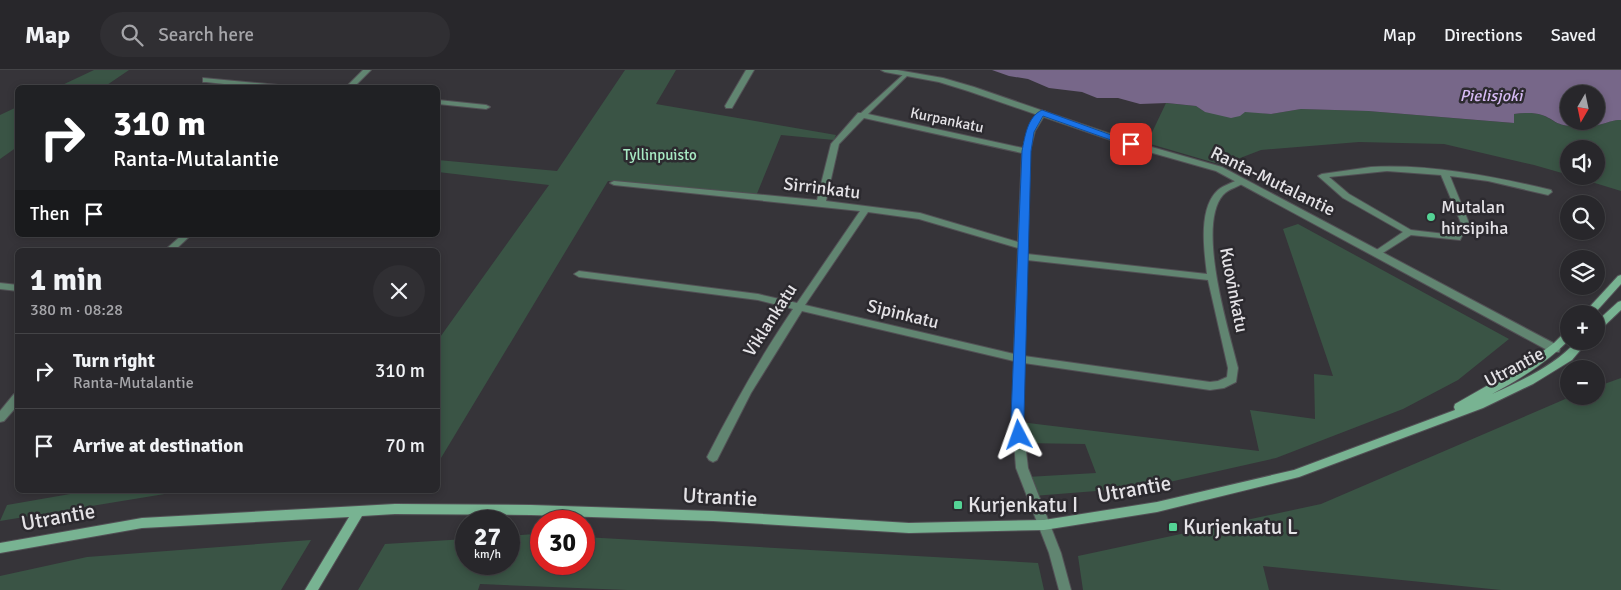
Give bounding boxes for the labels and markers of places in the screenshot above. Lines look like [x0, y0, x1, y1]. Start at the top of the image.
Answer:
pin [1110, 123, 1152, 165]
place label: Mutalan hirsipiha [1441, 196, 1508, 239]
marker: Mutalan hirsipiha [1425, 211, 1437, 223]
place label: Kurjenkatu I [968, 492, 1078, 518]
marker: Kurjenkatu I [952, 499, 964, 511]
place label: Kurjenkatu L [1183, 514, 1298, 540]
marker: Kurjenkatu L [1167, 521, 1179, 533]

